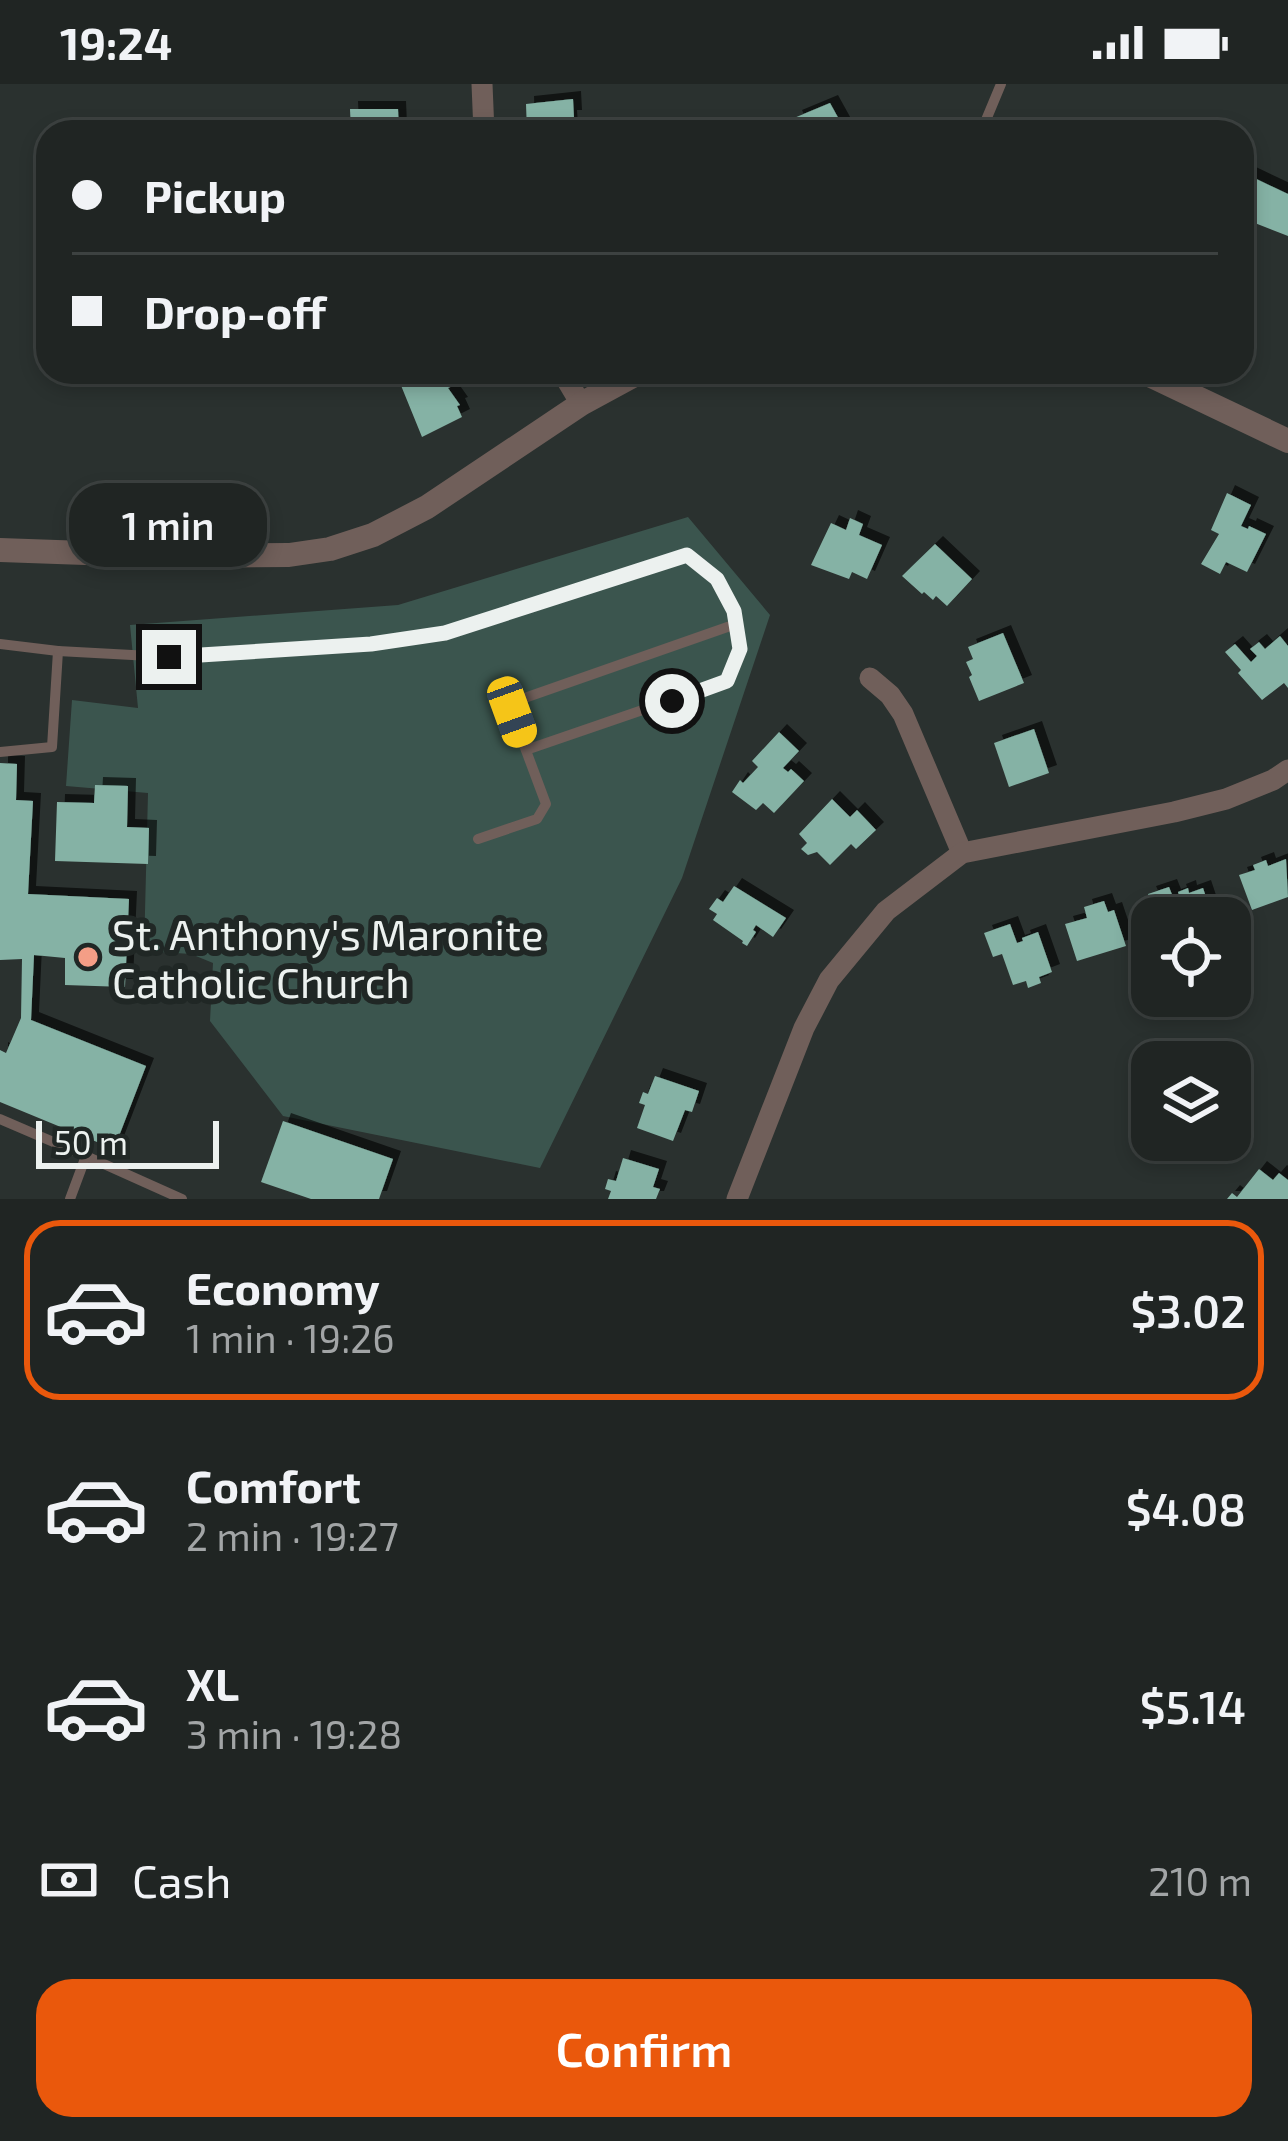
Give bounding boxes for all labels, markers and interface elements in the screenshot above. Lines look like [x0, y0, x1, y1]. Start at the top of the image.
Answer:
text: 19:24 [60, 15, 172, 69]
text: Pickup [144, 168, 286, 222]
text: Drop-off [144, 284, 326, 338]
callout: 1 min [70, 483, 268, 567]
text: 1 min [122, 501, 214, 548]
route end [142, 630, 196, 684]
car [483, 672, 541, 752]
route start [645, 674, 699, 728]
map controls [1131, 897, 1251, 1161]
button: locate [1131, 897, 1251, 1017]
place label: St. Anthony's Maronite Catholic Church [112, 908, 544, 1006]
marker: St. Anthony's Maronite Catholic Church [75, 944, 101, 970]
button: layers [1131, 1041, 1251, 1161]
scale bar [36, 1115, 219, 1168]
text: 50 m [54, 1122, 128, 1162]
icon: car [42, 1256, 150, 1364]
text: Economy [186, 1260, 380, 1314]
text: $3.02 [1131, 1283, 1246, 1337]
text: 1 min · 19:26 [186, 1314, 395, 1361]
icon: car [42, 1454, 150, 1562]
text: Comfort [186, 1458, 361, 1512]
text: $4.08 [1126, 1481, 1246, 1535]
text: 2 min · 19:27 [186, 1512, 399, 1559]
icon: car [42, 1652, 150, 1760]
text: XL [186, 1656, 239, 1710]
text: $5.14 [1140, 1679, 1246, 1733]
text: 3 min · 19:28 [186, 1710, 402, 1757]
icon: cash [36, 1847, 102, 1913]
text: Cash [132, 1853, 231, 1907]
text: 210 m [1148, 1857, 1252, 1904]
button: Confirm [36, 1979, 1252, 2117]

